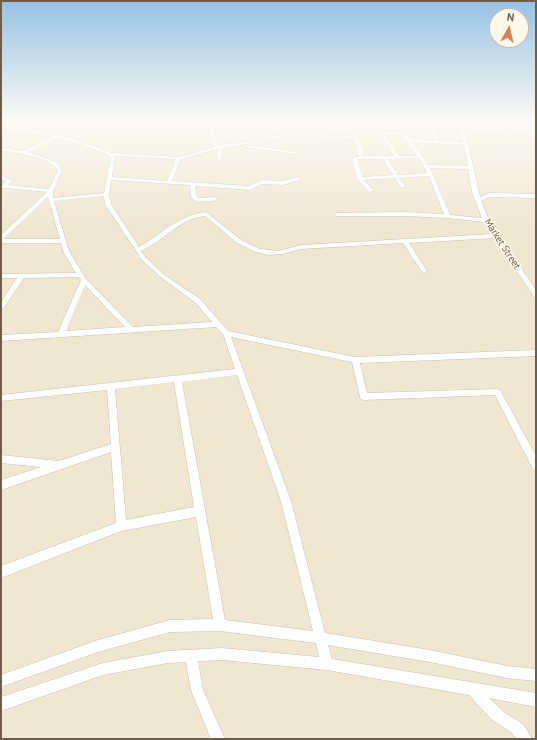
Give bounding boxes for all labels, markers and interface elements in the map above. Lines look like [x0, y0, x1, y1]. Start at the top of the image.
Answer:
north arrow [489, 8, 529, 48]
text: N [506, 10, 515, 25]
street label: Market Street [481, 217, 523, 271]

